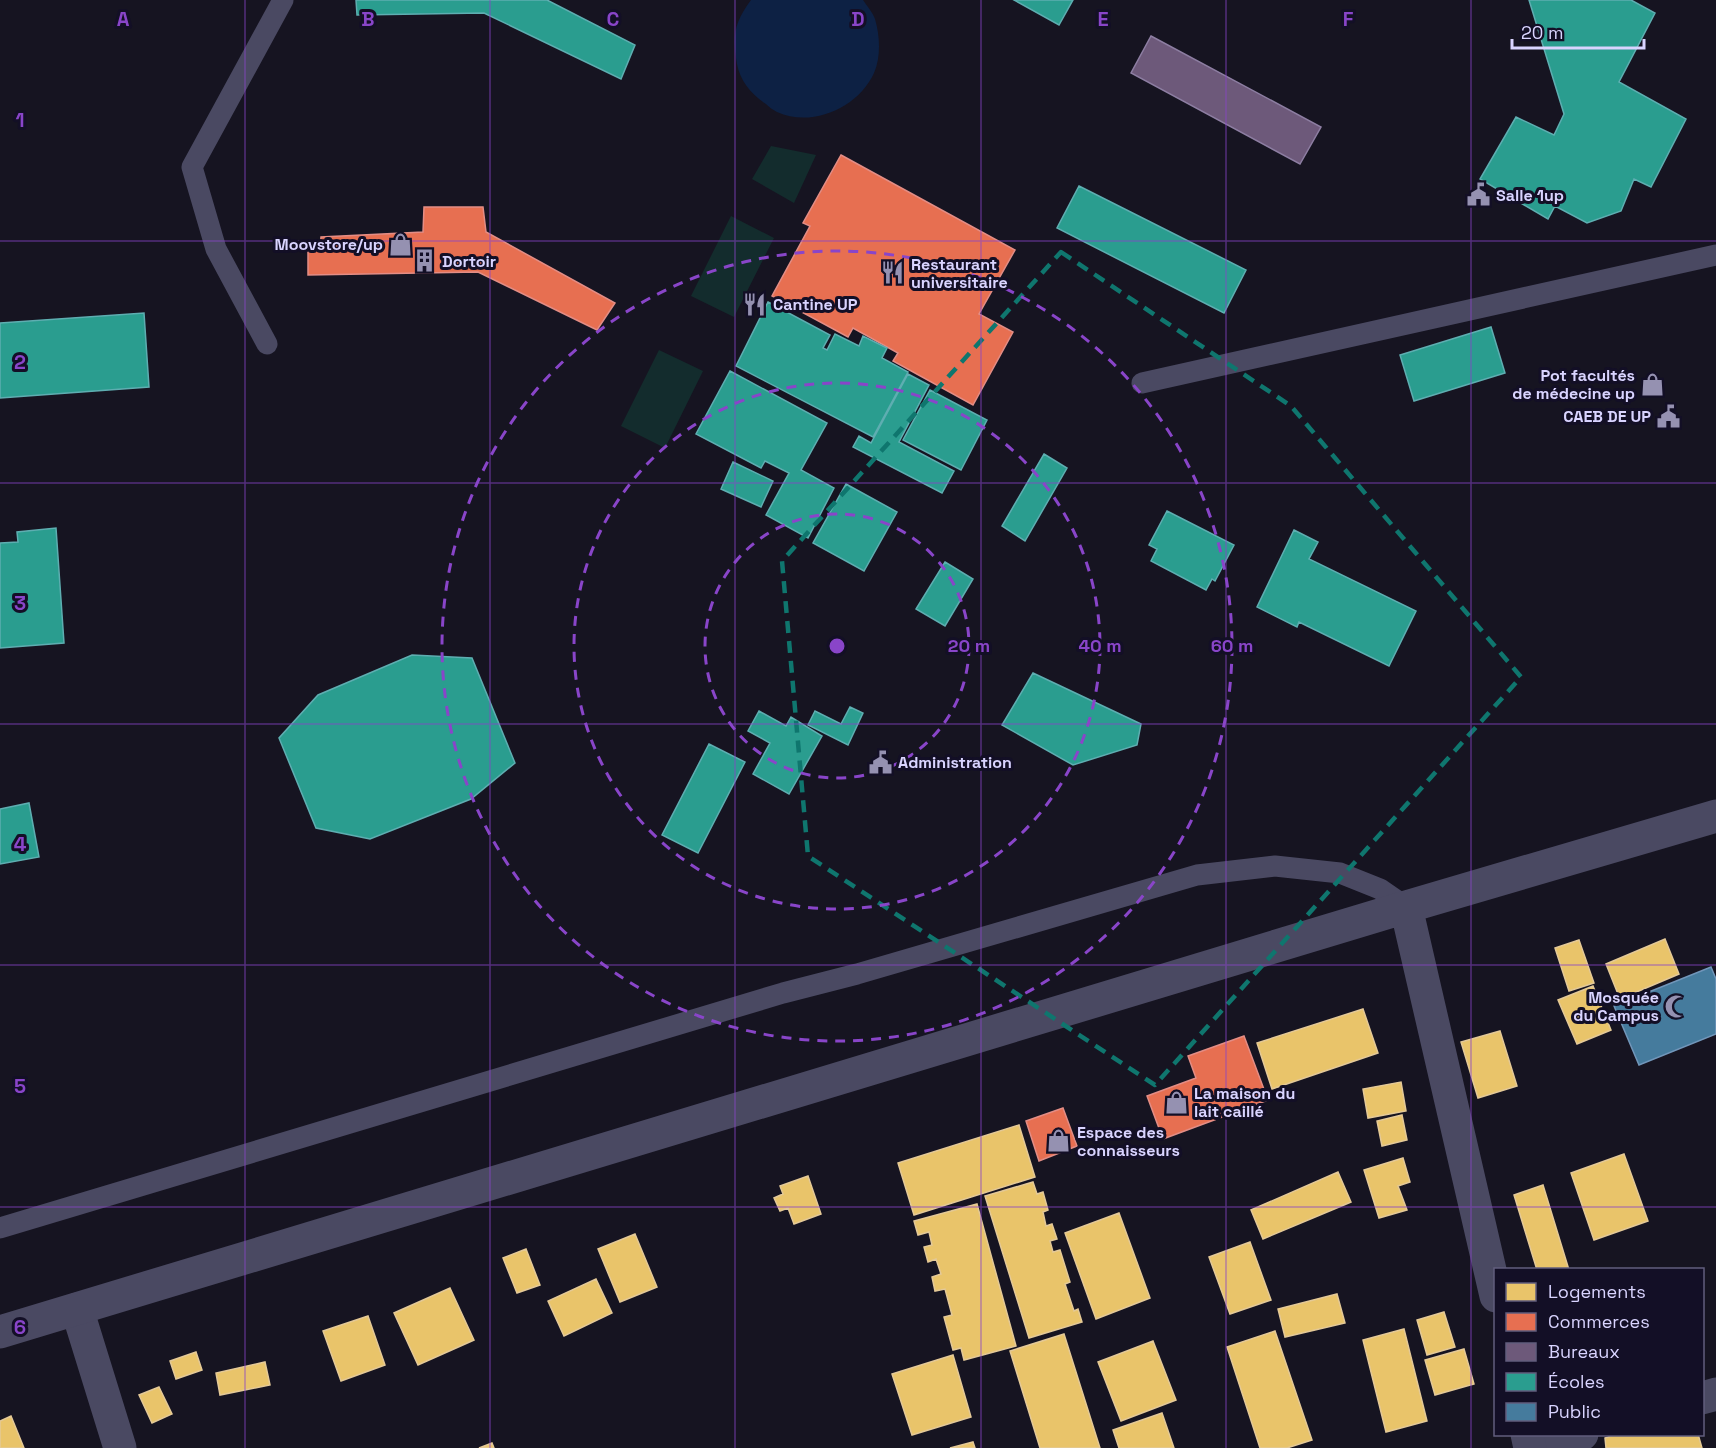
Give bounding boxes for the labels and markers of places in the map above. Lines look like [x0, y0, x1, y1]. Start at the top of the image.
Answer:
public building icon: Salle 1up [1465, 182, 1491, 208]
place label: Salle 1up [1496, 185, 1564, 206]
shop icon: Moovstore/up [388, 231, 414, 257]
place label: Moovstore/up [275, 234, 383, 255]
building icon: Dortoir [411, 248, 437, 274]
place label: Dortoir [442, 251, 496, 272]
place label: Restaurant universitaire [911, 254, 1008, 293]
restaurant icon: Restaurant universitaire [880, 260, 906, 286]
restaurant icon: Cantine UP [742, 291, 768, 317]
place label: Cantine UP [773, 294, 858, 315]
place label: Pot facultés de médecine up [1512, 365, 1635, 404]
shop icon: Pot facultés de médecine up [1640, 371, 1666, 397]
public building icon: CAEB DE UP [1656, 403, 1682, 429]
place label: CAEB DE UP [1563, 406, 1651, 427]
centre of rings [827, 636, 847, 656]
public building icon: Administration [867, 749, 893, 775]
place label: Administration [898, 752, 1012, 773]
place label: Mosquée du Campus [1573, 987, 1659, 1026]
mosque icon: Mosquée du Campus [1664, 993, 1690, 1019]
place label: La maison du lait caillé [1194, 1083, 1295, 1122]
shop icon: La maison du lait caillé [1163, 1089, 1189, 1115]
place label: Espace des connaisseurs [1077, 1122, 1180, 1161]
shop icon: Espace des connaisseurs [1046, 1128, 1072, 1154]

